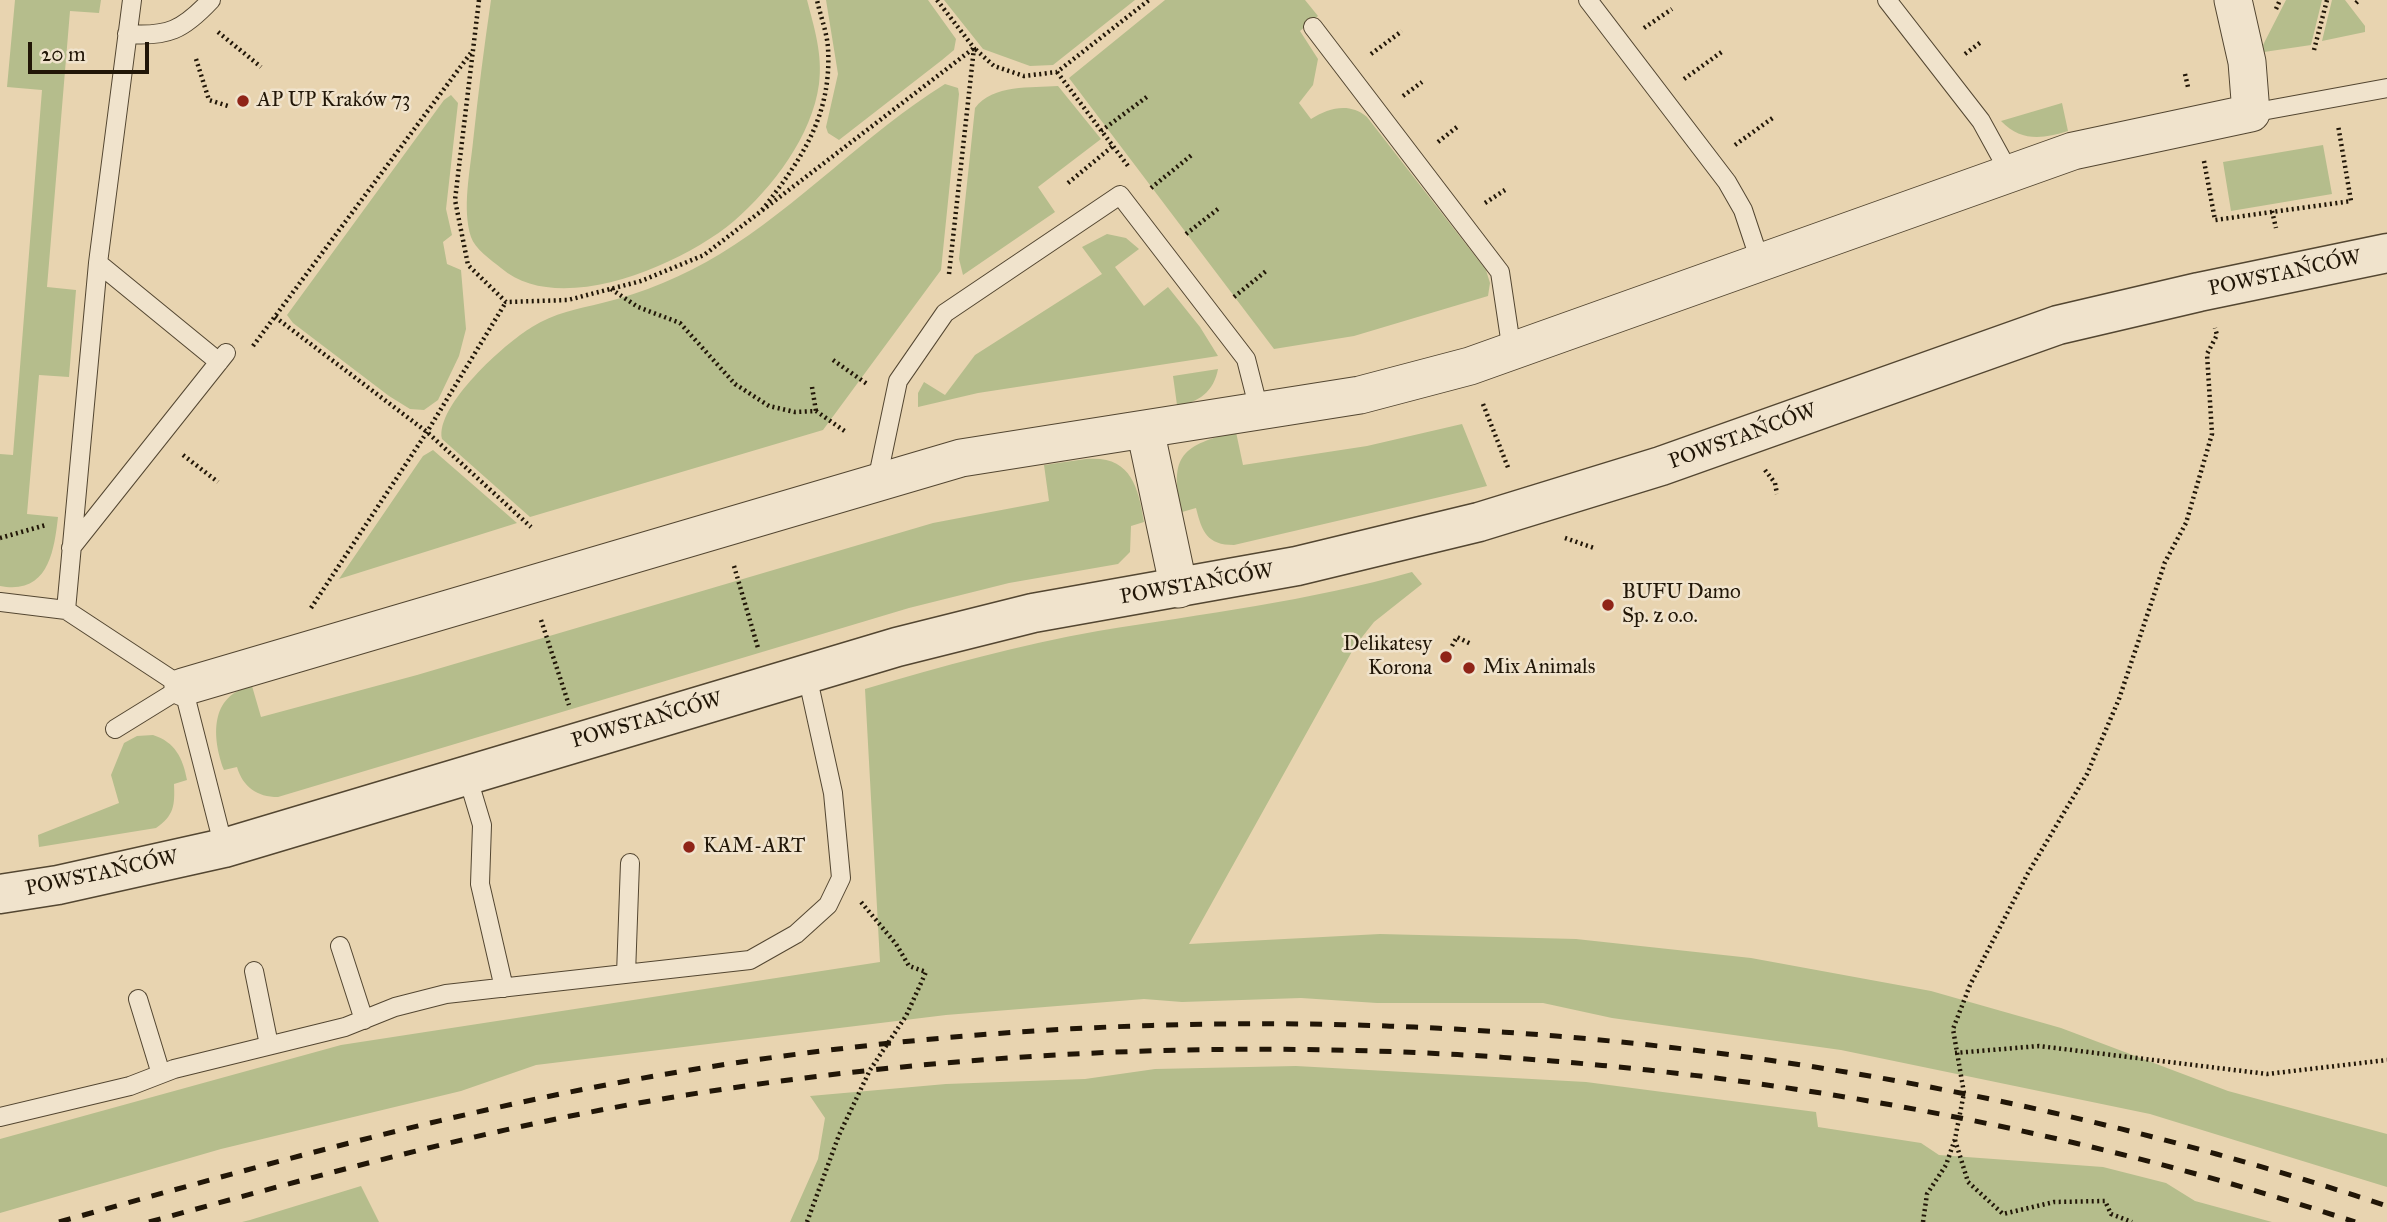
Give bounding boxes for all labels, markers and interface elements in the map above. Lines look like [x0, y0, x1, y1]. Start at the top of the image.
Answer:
scale bar [32, 28, 152, 72]
text: 20 m [41, 41, 86, 67]
place label: AP UP Kraków 73 [257, 88, 411, 114]
marker: AP UP Kraków 73 [235, 93, 251, 109]
street label: POWSTAŃCÓW [2206, 246, 2364, 302]
street label: POWSTAŃCÓW [1666, 399, 1820, 475]
street label: POWSTAŃCÓW [1118, 559, 1276, 611]
place label: BUFU Damo Sp. z o.o. [1622, 580, 1741, 630]
marker: BUFU Damo Sp. z o.o. [1600, 597, 1616, 613]
place label: Delikatesy Korona [1343, 632, 1432, 682]
marker: Delikatesy Korona [1438, 649, 1454, 665]
place label: Mix Animals [1483, 655, 1595, 681]
marker: Mix Animals [1461, 660, 1477, 676]
street label: POWSTAŃCÓW [569, 687, 725, 755]
place label: KAM-ART [703, 834, 805, 860]
marker: KAM-ART [681, 839, 697, 855]
street label: POWSTAŃCÓW [23, 846, 181, 902]

